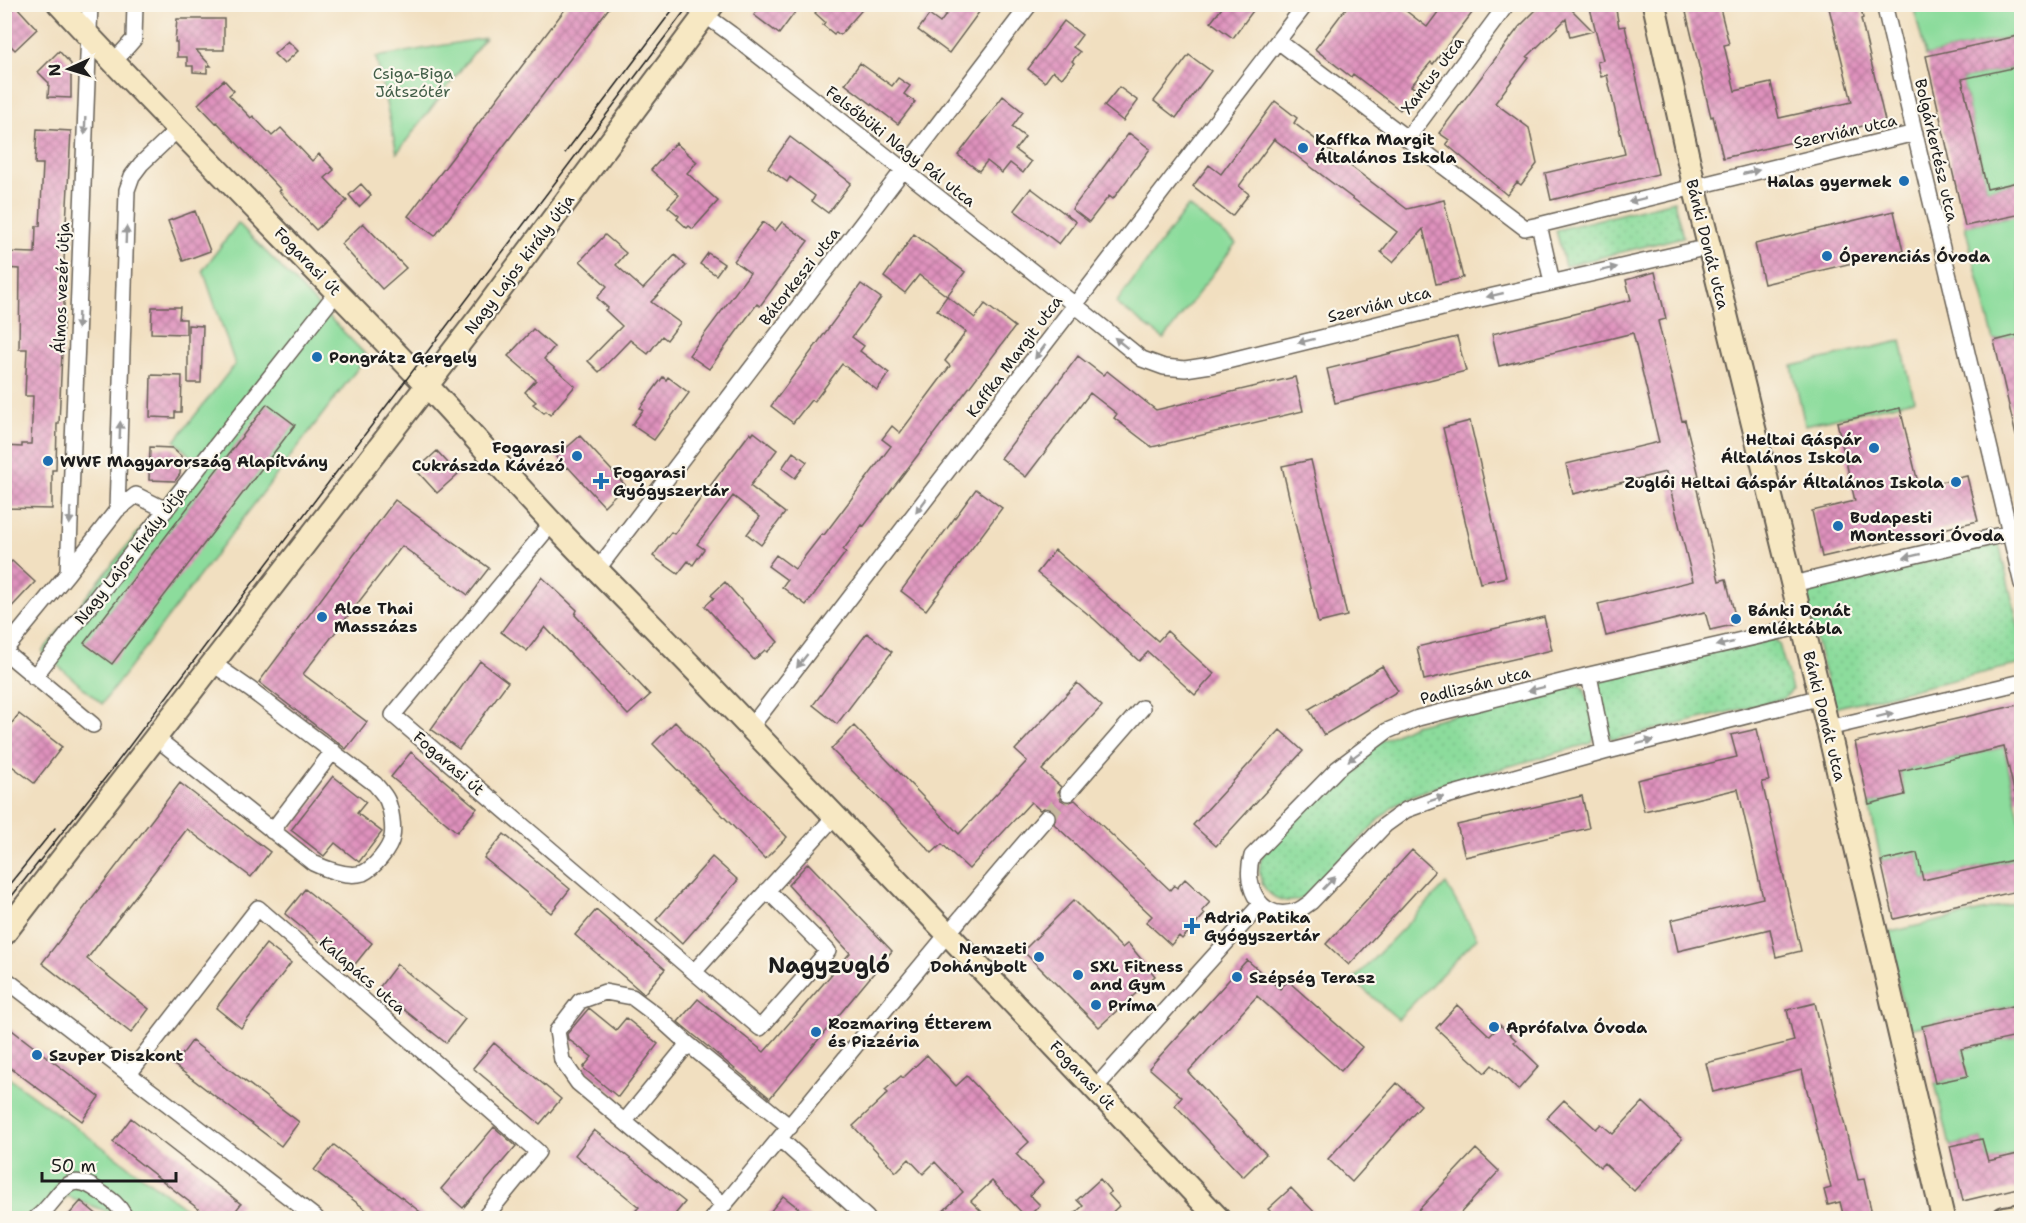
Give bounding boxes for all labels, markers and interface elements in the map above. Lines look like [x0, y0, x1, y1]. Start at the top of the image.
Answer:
street label: Xantus utca [1396, 32, 1469, 118]
north arrow [39, 39, 99, 99]
text: N [44, 63, 65, 77]
park label: Csiga-Biga Játszótér [373, 63, 453, 102]
street label: Bolgárkertész utca [1910, 77, 1963, 224]
street label: Felsőbüki Nagy Pál utca [821, 81, 980, 212]
street label: Szervián utca [1791, 109, 1899, 154]
one-way arrow [81, 117, 90, 136]
place label: Kaffka Margit Általános Iskola [1315, 129, 1456, 168]
marker: Kaffka Margit Általános Iskola [1296, 141, 1310, 155]
one-way arrow [1741, 166, 1760, 176]
place label: Halas gyermek [1767, 171, 1892, 192]
marker: Halas gyermek [1897, 174, 1911, 188]
street label: Bánki Donát utca [1681, 177, 1734, 311]
street label: Nagy Lajos király útja [460, 190, 579, 339]
one-way arrow [1628, 195, 1646, 205]
street label: Álmos vezér útja [49, 222, 74, 354]
street label: Fogarasi út [270, 223, 346, 300]
street label: Bátorkeszi utca [754, 223, 845, 330]
one-way arrow [121, 226, 131, 245]
place label: Óperenciás Óvoda [1839, 246, 1990, 267]
marker: Óperenciás Óvoda [1820, 249, 1834, 263]
one-way arrow [1600, 264, 1619, 273]
street label: Szervián utca [1325, 282, 1433, 327]
street label: Kaffka Margit utca [962, 291, 1067, 421]
one-way arrow [1485, 291, 1504, 300]
one-way arrow [73, 312, 82, 331]
one-way arrow [1296, 336, 1315, 346]
one-way arrow [1113, 337, 1129, 350]
one-way arrow [1034, 343, 1046, 359]
place label: Pongrátz Gergely [329, 347, 477, 368]
marker: Pongrátz Gergely [310, 350, 324, 364]
one-way arrow [115, 421, 124, 440]
place label: Heltai Gáspár Általános Iskola [1721, 429, 1862, 468]
place label: Fogarasi Cukrászda Kávézó [412, 437, 565, 476]
marker: Heltai Gáspár Általános Iskola [1867, 441, 1881, 455]
marker: Fogarasi Cukrászda Kávézó [570, 449, 584, 463]
place label: WWF Magyarország Alapítvány [60, 451, 328, 472]
marker: WWF Magyarország Alapítvány [41, 454, 55, 468]
place label: Fogarasi Gyógyszertár [613, 462, 730, 501]
place label: Zuglói Heltai Gáspár Általános Iskola [1625, 472, 1944, 493]
marker: Fogarasi Gyógyszertár [594, 474, 608, 488]
marker: Zuglói Heltai Gáspár Általános Iskola [1949, 475, 1963, 489]
street label: Nagy Lajos király útja [70, 482, 191, 629]
one-way arrow [916, 499, 928, 514]
one-way arrow [66, 506, 75, 525]
place label: Budapesti Montessori Óvoda [1850, 507, 2004, 546]
marker: Budapesti Montessori Óvoda [1831, 519, 1845, 533]
one-way arrow [1902, 552, 1921, 561]
place label: Aloe Thai Masszázs [334, 598, 417, 637]
place label: Bánki Donát emléktábla [1748, 600, 1851, 639]
marker: Aloe Thai Masszázs [315, 610, 329, 624]
marker: Bánki Donát emléktábla [1729, 612, 1743, 626]
one-way arrow [1716, 640, 1735, 650]
street label: Bánki Donát utca [1798, 649, 1851, 783]
one-way arrow [797, 653, 809, 668]
street label: Padlizsán utca [1418, 662, 1532, 709]
one-way arrow [1526, 684, 1545, 694]
one-way arrow [1876, 709, 1894, 719]
street label: Fogarasi út [409, 727, 489, 800]
one-way arrow [1635, 736, 1654, 746]
one-way arrow [1348, 749, 1363, 761]
one-way arrow [1427, 794, 1445, 803]
one-way arrow [1322, 876, 1335, 891]
place label: Adria Patika Gyógyszertár [1204, 907, 1321, 946]
marker: Adria Patika Gyógyszertár [1185, 919, 1199, 933]
street label: Kalapács utca [315, 932, 410, 1019]
place label: Nemzeti Dohánybolt [930, 938, 1027, 977]
marker: Nemzeti Dohánybolt [1032, 950, 1046, 964]
district label: Nagyzugló [768, 951, 890, 980]
place label: SXL Fitness and Gym [1090, 956, 1183, 995]
place label: Szépség Terasz [1249, 967, 1375, 988]
marker: SXL Fitness and Gym [1071, 968, 1085, 982]
marker: Szépség Terasz [1230, 970, 1244, 984]
place label: Príma [1108, 995, 1157, 1016]
marker: Príma [1089, 998, 1103, 1012]
place label: Rozmaring Étterem és Pizzéria [828, 1013, 992, 1052]
place label: Aprófalva Óvoda [1506, 1017, 1647, 1038]
marker: Aprófalva Óvoda [1487, 1020, 1501, 1034]
marker: Rozmaring Étterem és Pizzéria [809, 1025, 823, 1039]
street label: Fogarasi út [1045, 1036, 1120, 1115]
place label: Szuper Diszkont [49, 1045, 184, 1066]
marker: Szuper Diszkont [30, 1048, 44, 1062]
scale bar [42, 1145, 176, 1183]
text: 50 m [51, 1154, 96, 1178]

